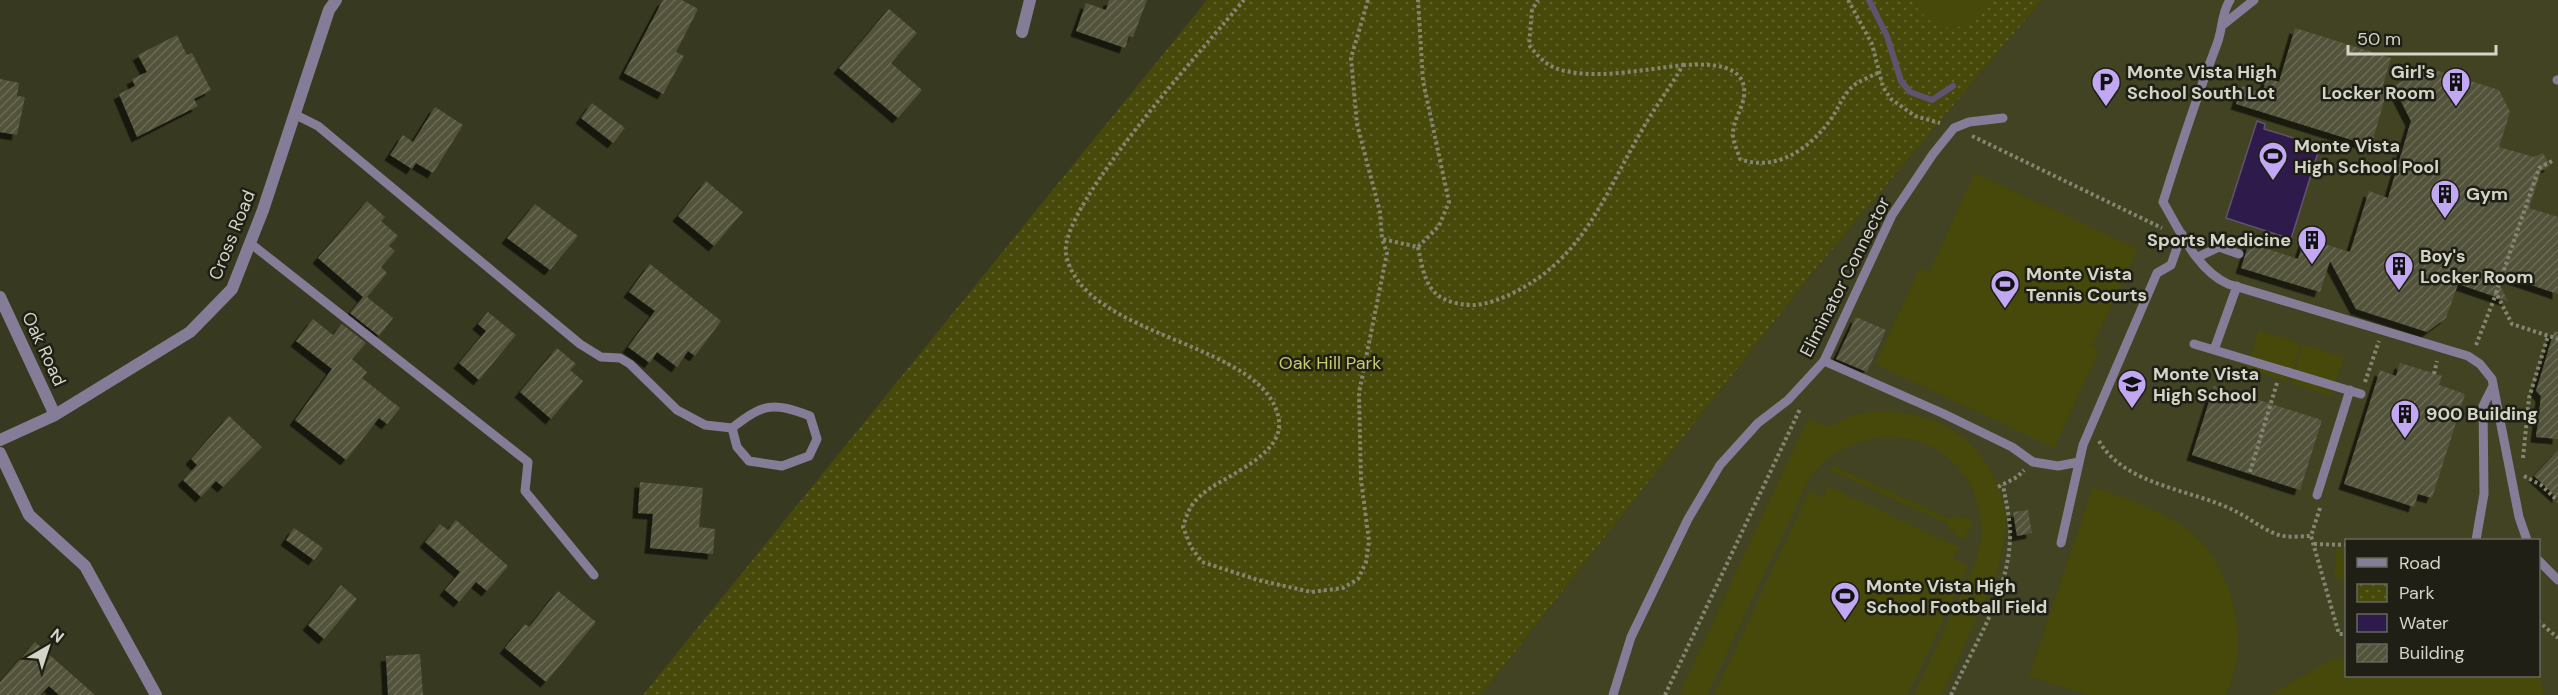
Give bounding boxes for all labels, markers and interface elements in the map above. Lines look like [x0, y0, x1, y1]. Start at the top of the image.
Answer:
scale bar [2348, 18, 2496, 56]
text: 50 m [2357, 27, 2401, 51]
place label: Monte Vista High School South Lot [2127, 60, 2277, 105]
place label: Girl's Locker Room [2322, 60, 2435, 105]
parking icon: Monte Vista High School South Lot [2090, 66, 2122, 108]
building icon: Girl's Locker Room [2440, 66, 2472, 108]
place label: Monte Vista High School Pool [2294, 134, 2439, 179]
sports icon: Monte Vista High School Pool [2257, 140, 2289, 182]
building icon: Gym [2429, 178, 2461, 220]
place label: Gym [2466, 182, 2508, 206]
street label: Cross Road [203, 187, 261, 283]
street label: Eliminator Connector [1794, 193, 1896, 361]
building icon: Sports Medicine [2296, 224, 2328, 266]
place label: Sports Medicine [2147, 228, 2291, 252]
place label: Boy's Locker Room [2420, 244, 2533, 289]
building icon: Boy's Locker Room [2383, 250, 2415, 292]
place label: Monte Vista Tennis Courts [2026, 262, 2147, 307]
sports icon: Monte Vista Tennis Courts [1989, 268, 2021, 310]
street label: Oak Road [16, 308, 72, 390]
park label: Oak Hill Park [1279, 351, 1381, 375]
place label: Monte Vista High School [2153, 362, 2259, 407]
school or university icon: Monte Vista High School [2116, 368, 2148, 410]
building icon: 900 Building [2389, 398, 2421, 440]
place label: 900 Building [2426, 402, 2538, 426]
legend [2345, 539, 2540, 677]
text: Road [2399, 551, 2441, 575]
place label: Monte Vista High School Football Field [1866, 574, 2047, 619]
sports icon: Monte Vista High School Football Field [1829, 580, 1861, 622]
text: Park [2399, 581, 2435, 605]
text: Water [2399, 611, 2449, 635]
north arrow [18, 617, 78, 677]
text: N [46, 624, 68, 648]
text: Building [2399, 641, 2464, 665]

